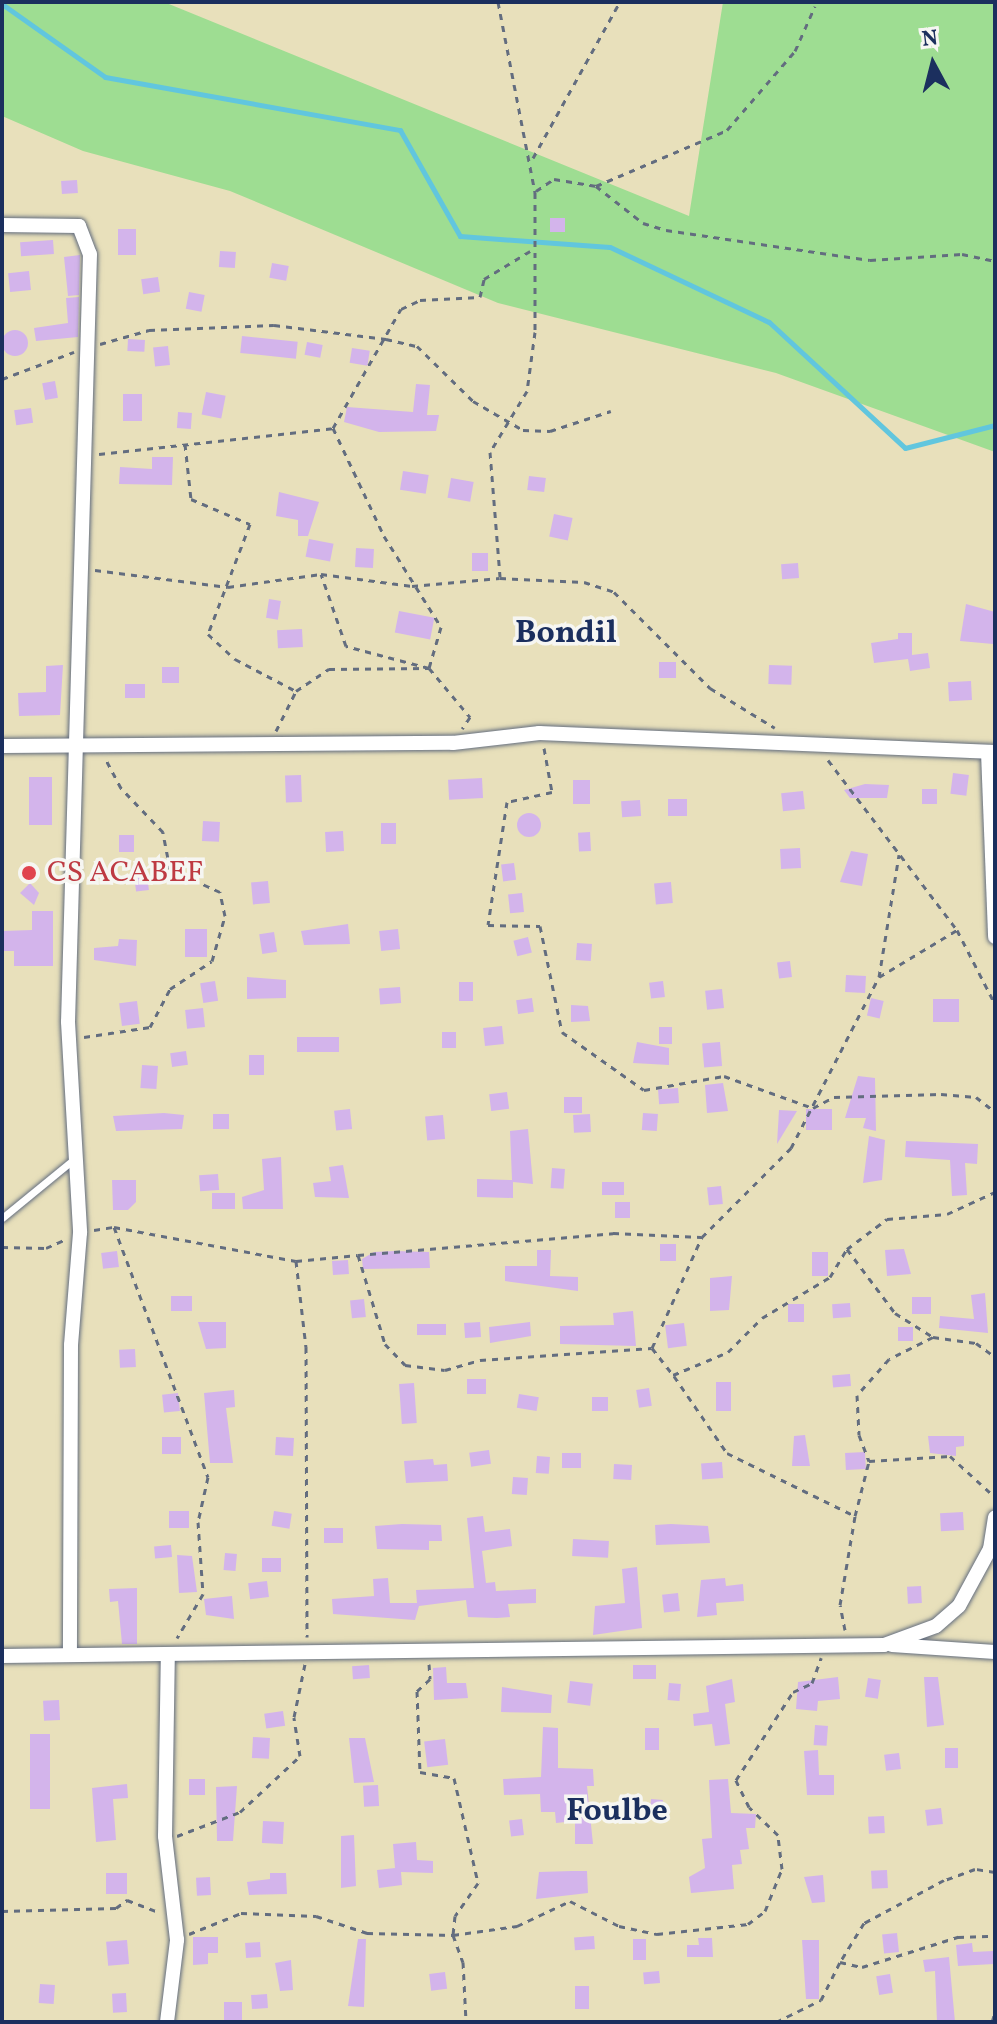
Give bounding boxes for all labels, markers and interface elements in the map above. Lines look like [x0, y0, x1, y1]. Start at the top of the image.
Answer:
text: N [920, 23, 940, 56]
north arrow [893, 24, 973, 104]
district label: Bondil [515, 615, 617, 653]
place label: CS ACABEF [47, 855, 203, 891]
marker: CS ACABEF [18, 862, 40, 884]
district label: Foulbe [566, 1793, 668, 1831]

